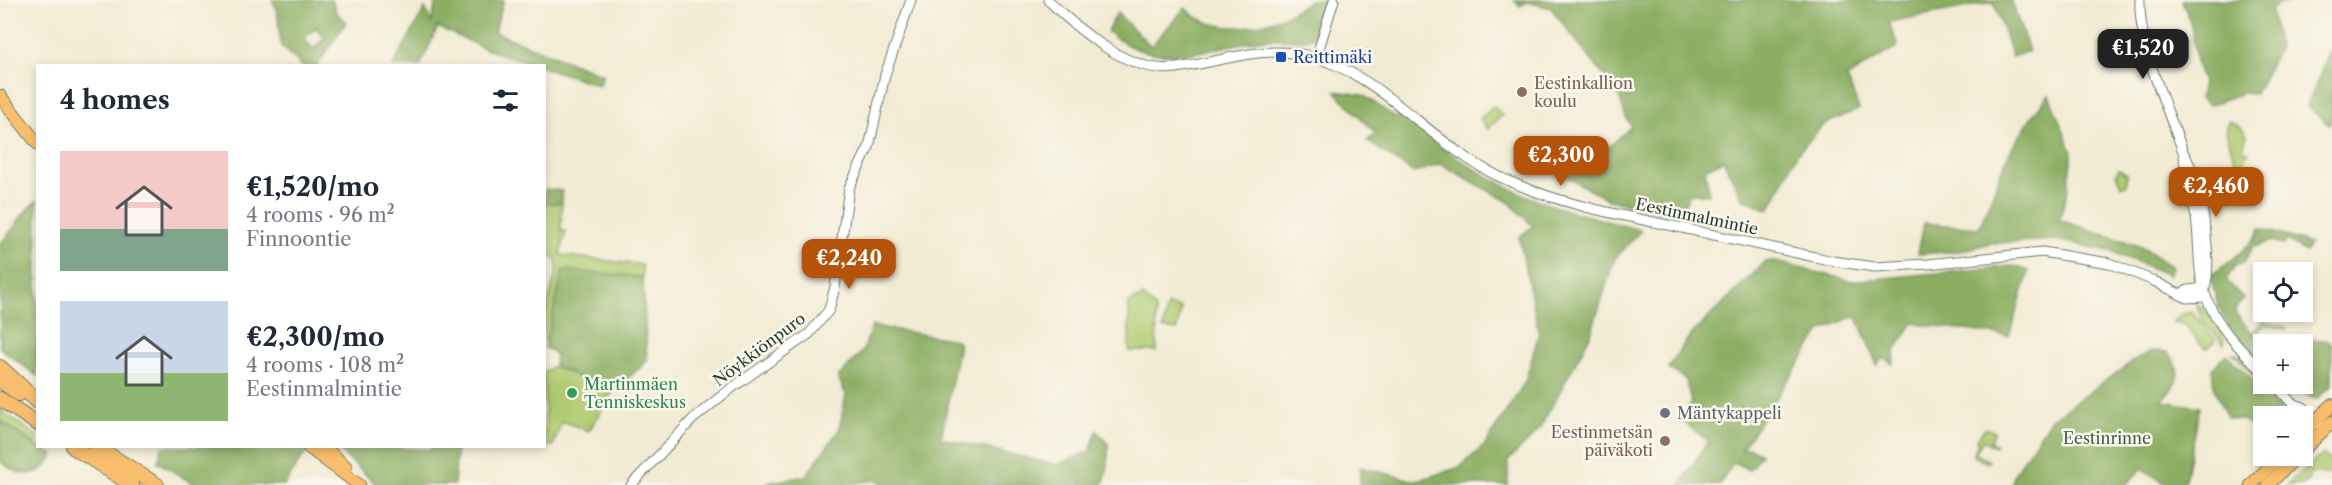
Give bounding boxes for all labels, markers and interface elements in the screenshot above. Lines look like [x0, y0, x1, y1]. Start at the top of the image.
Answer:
pin: €1,520 [2094, 29, 2192, 80]
text: €1,520 [2112, 36, 2174, 60]
place label: Reittimäki [1293, 47, 1372, 67]
marker: Reittimäki [1274, 50, 1288, 64]
place label: Eestinkallion koulu [1534, 73, 1633, 111]
text: 4 homes [60, 84, 170, 116]
icon: filters [489, 84, 522, 117]
marker: Eestinkallion koulu [1515, 85, 1529, 99]
pin: €2,300 [1512, 136, 1610, 187]
text: €2,300 [1528, 143, 1594, 167]
pin: €2,460 [2167, 167, 2265, 218]
text: €1,520/mo [246, 171, 379, 203]
text: €2,460 [2183, 174, 2249, 198]
icon: home [108, 175, 180, 247]
street label: Eestinmalmintie [1634, 193, 1760, 239]
text: 4 rooms · 96 m² [246, 203, 395, 227]
text: Finnoontie [246, 227, 351, 251]
pin: €2,240 [800, 239, 898, 290]
text: €2,240 [816, 246, 882, 270]
map controls [2253, 262, 2313, 466]
button: locate [2253, 262, 2313, 322]
street label: Nöykkiönpuro [709, 308, 809, 390]
text: €2,300/mo [246, 321, 385, 353]
icon: home [108, 325, 180, 397]
button: + [2253, 334, 2313, 394]
text: 4 rooms · 108 m² [246, 353, 404, 377]
place label: Martinmäen Tenniskeskus [584, 374, 686, 412]
text: Eestinmalmintie [246, 377, 402, 401]
marker: Martinmäen Tenniskeskus [565, 386, 579, 400]
place label: Mäntykappeli [1677, 403, 1782, 423]
marker: Mäntykappeli [1658, 406, 1672, 420]
button: − [2253, 406, 2313, 466]
place label: Eestinmetsän päiväkoti [1551, 422, 1653, 460]
park label: Eestinrinne [2063, 428, 2151, 448]
marker: Eestinmetsän päiväkoti [1658, 434, 1672, 448]

